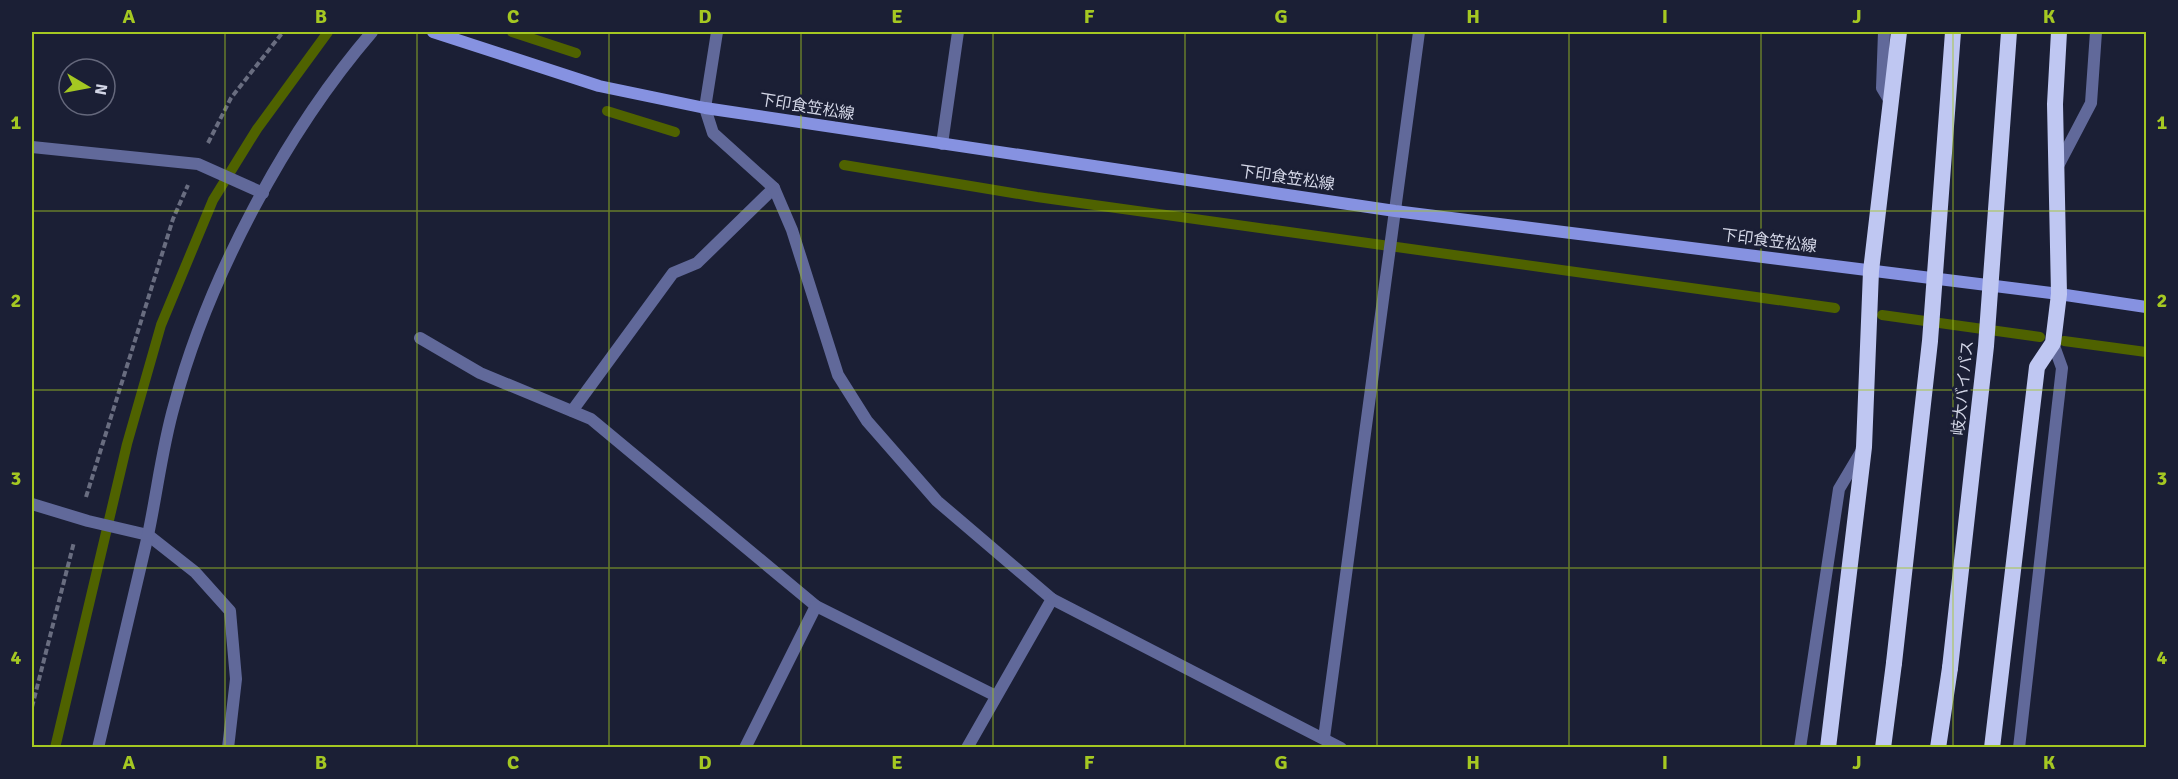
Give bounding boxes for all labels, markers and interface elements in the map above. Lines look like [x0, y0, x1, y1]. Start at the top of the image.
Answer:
text: A [123, 4, 136, 29]
text: B [315, 4, 327, 29]
text: C [507, 4, 519, 29]
text: D [698, 4, 712, 29]
text: E [891, 4, 903, 29]
text: F [1084, 4, 1095, 29]
text: G [1274, 4, 1288, 29]
text: H [1466, 4, 1480, 29]
text: I [1662, 4, 1668, 29]
text: J [1852, 4, 1862, 29]
text: K [2043, 4, 2056, 29]
north arrow [57, 57, 117, 117]
text: N [90, 82, 112, 97]
street label: 下印食笠松線 [758, 90, 856, 124]
text: 1 [11, 110, 22, 135]
text: 1 [2157, 110, 2168, 135]
street label: 下印食笠松線 [1238, 161, 1336, 195]
street label: 下印食笠松線 [1720, 225, 1818, 257]
text: 2 [11, 288, 21, 313]
text: 2 [2157, 288, 2167, 313]
street label: 岐大バイパス [1948, 339, 1978, 437]
text: 3 [11, 466, 21, 491]
text: 3 [2157, 466, 2167, 491]
text: 4 [11, 645, 22, 670]
text: 4 [2157, 645, 2168, 670]
text: A [123, 750, 136, 775]
text: B [315, 750, 327, 775]
text: C [507, 750, 519, 775]
text: D [698, 750, 712, 775]
text: E [891, 750, 903, 775]
text: F [1084, 750, 1095, 775]
text: G [1274, 750, 1288, 775]
text: H [1466, 750, 1480, 775]
text: I [1662, 750, 1668, 775]
text: J [1852, 750, 1862, 775]
text: K [2043, 750, 2056, 775]

